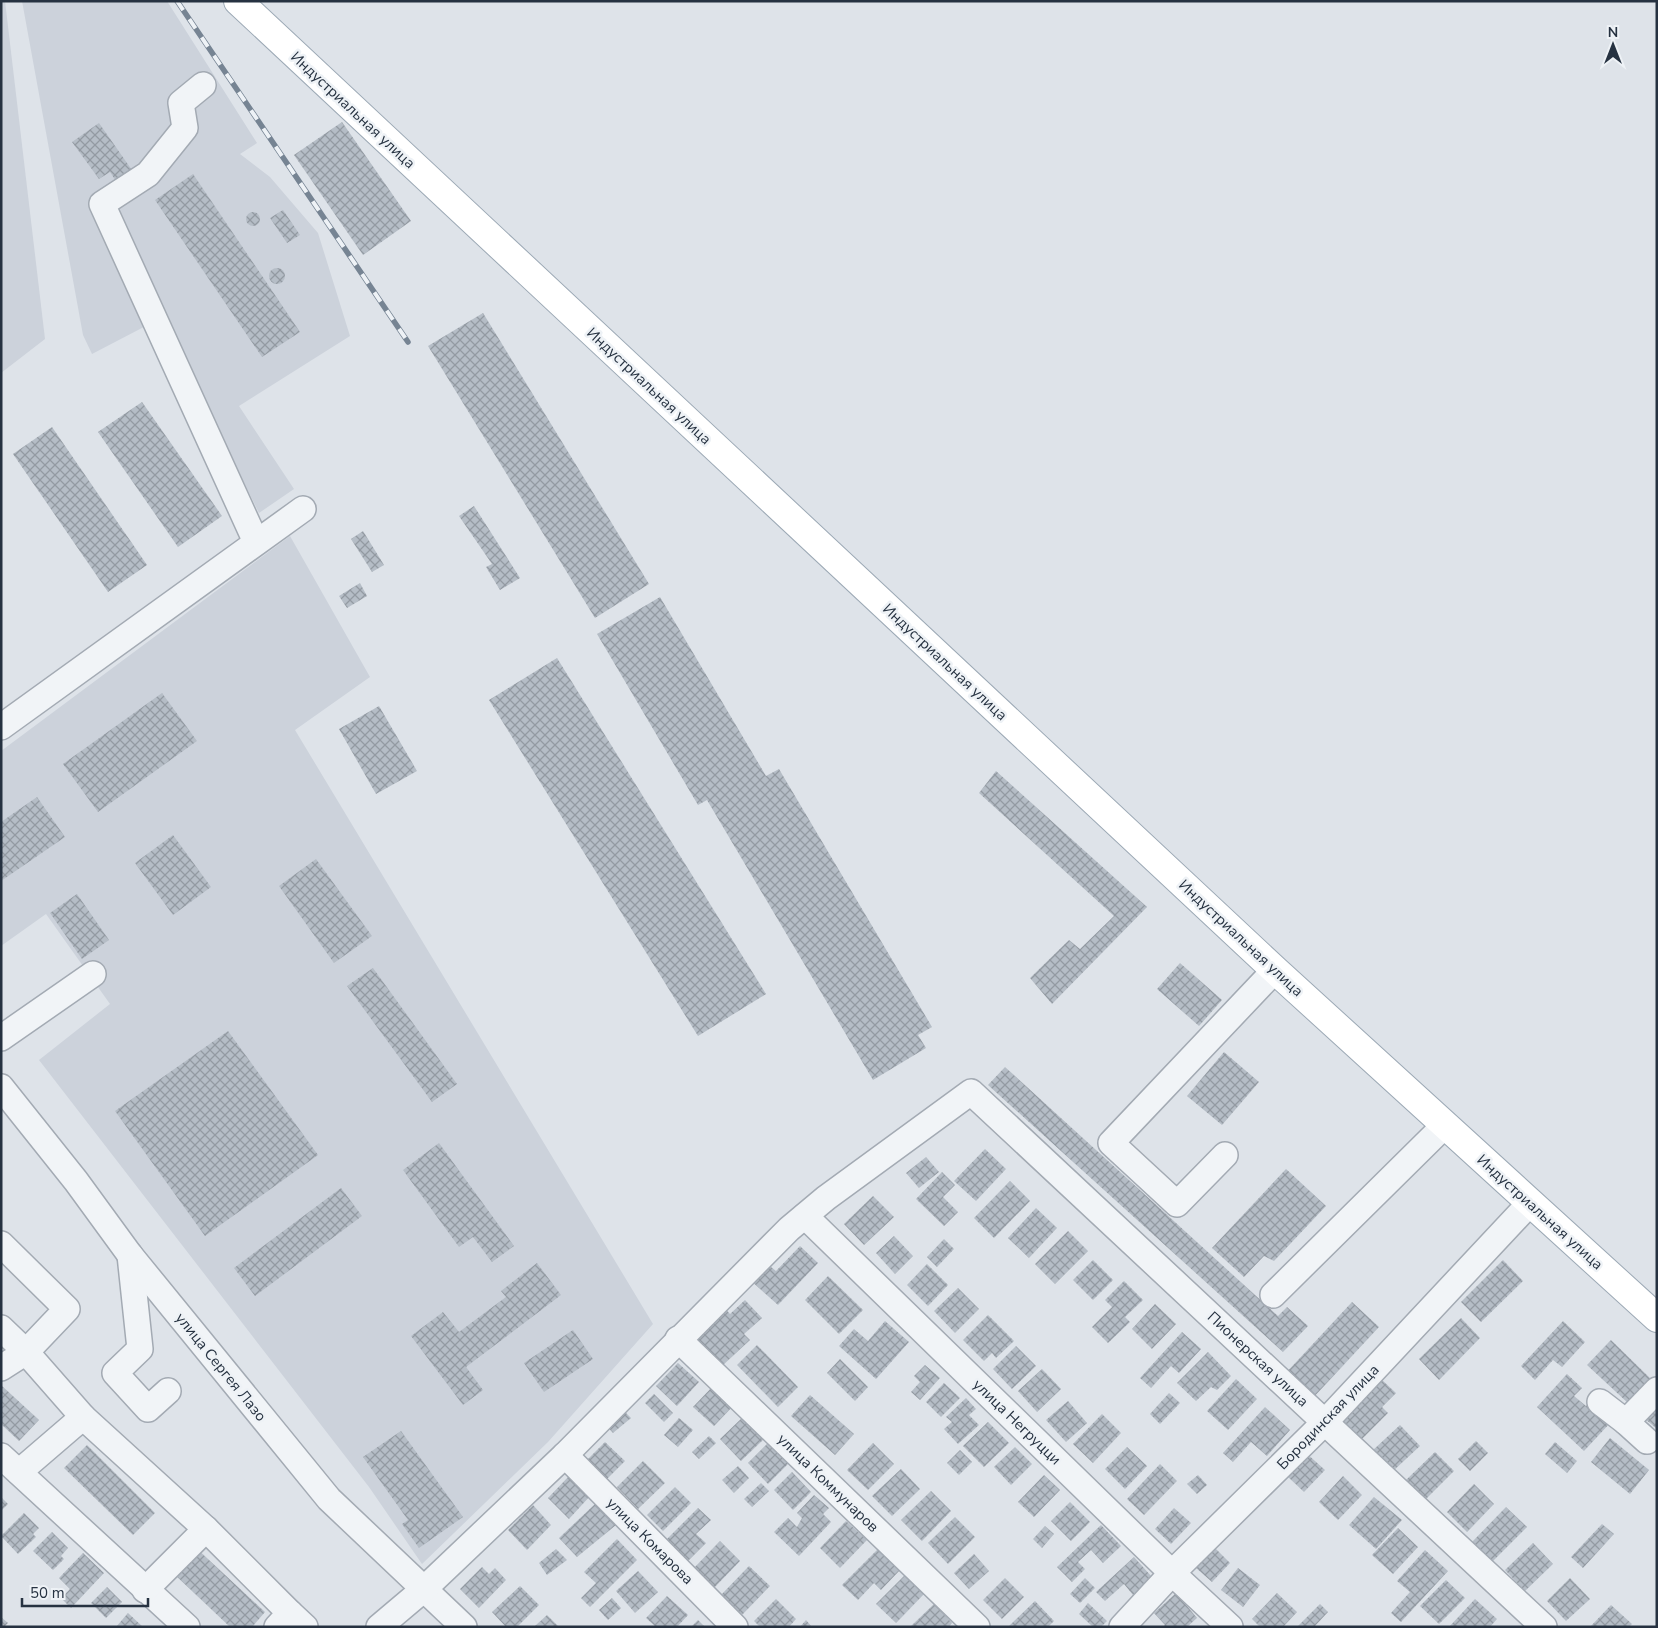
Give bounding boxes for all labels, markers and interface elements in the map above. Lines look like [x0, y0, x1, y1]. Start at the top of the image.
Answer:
north arrow [1588, 20, 1638, 70]
text: N [1608, 23, 1618, 42]
street label: Индустриальная улица [286, 47, 420, 173]
street label: Индустриальная улица [582, 323, 716, 449]
street label: Индустриальная улица [878, 599, 1012, 725]
street label: Индустриальная улица [1174, 875, 1308, 1001]
street label: Индустриальная улица [1473, 1150, 1607, 1274]
street label: Пионерская улица [1203, 1307, 1313, 1411]
street label: улица Сергея Лазо [171, 1308, 271, 1426]
street label: Бородинская улица [1273, 1360, 1383, 1474]
street label: улица Негруцци [969, 1375, 1065, 1469]
street label: улица Коммунаров [773, 1429, 883, 1537]
street label: улица Комарова [602, 1493, 698, 1589]
scale bar [22, 1576, 149, 1608]
text: 50 m [30, 1583, 65, 1603]

